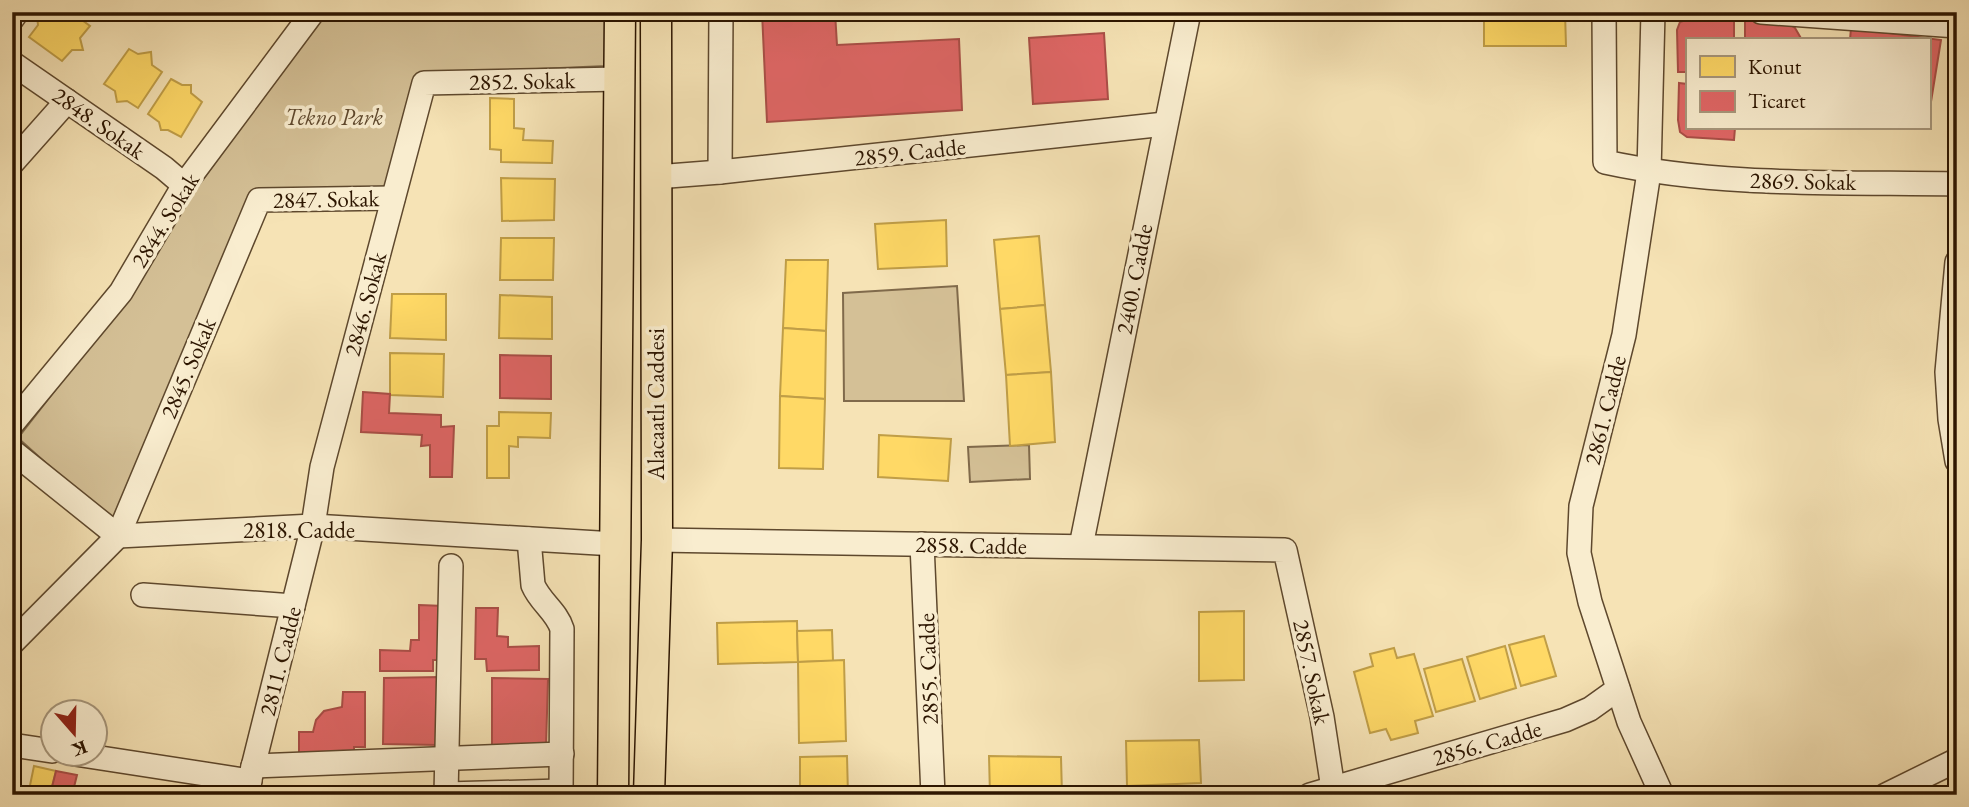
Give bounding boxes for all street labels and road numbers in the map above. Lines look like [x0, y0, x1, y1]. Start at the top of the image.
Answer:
street label: 2852. Sokak [468, 65, 577, 97]
street label: 2848. Sokak [47, 80, 152, 167]
street label: 2859. Cadde [853, 131, 967, 173]
street label: 2869. Sokak [1749, 165, 1858, 197]
street label: 2844. Sokak [124, 166, 207, 273]
street label: 2847. Sokak [272, 183, 381, 215]
street label: 2400. Cadde [1109, 221, 1159, 337]
street label: 2846. Sokak [337, 247, 394, 359]
street label: 2845. Sokak [153, 312, 223, 423]
street label: Alacaatlı Caddesi [641, 328, 671, 481]
street label: 2861. Cadde [1577, 352, 1633, 468]
street label: 2818. Cadde [243, 515, 355, 545]
street label: 2858. Cadde [915, 529, 1027, 561]
street label: 2811. Cadde [252, 603, 308, 719]
street label: 2855. Cadde [911, 613, 945, 725]
street label: 2857. Sokak [1286, 617, 1338, 728]
street label: 2856. Cadde [1429, 713, 1545, 773]

